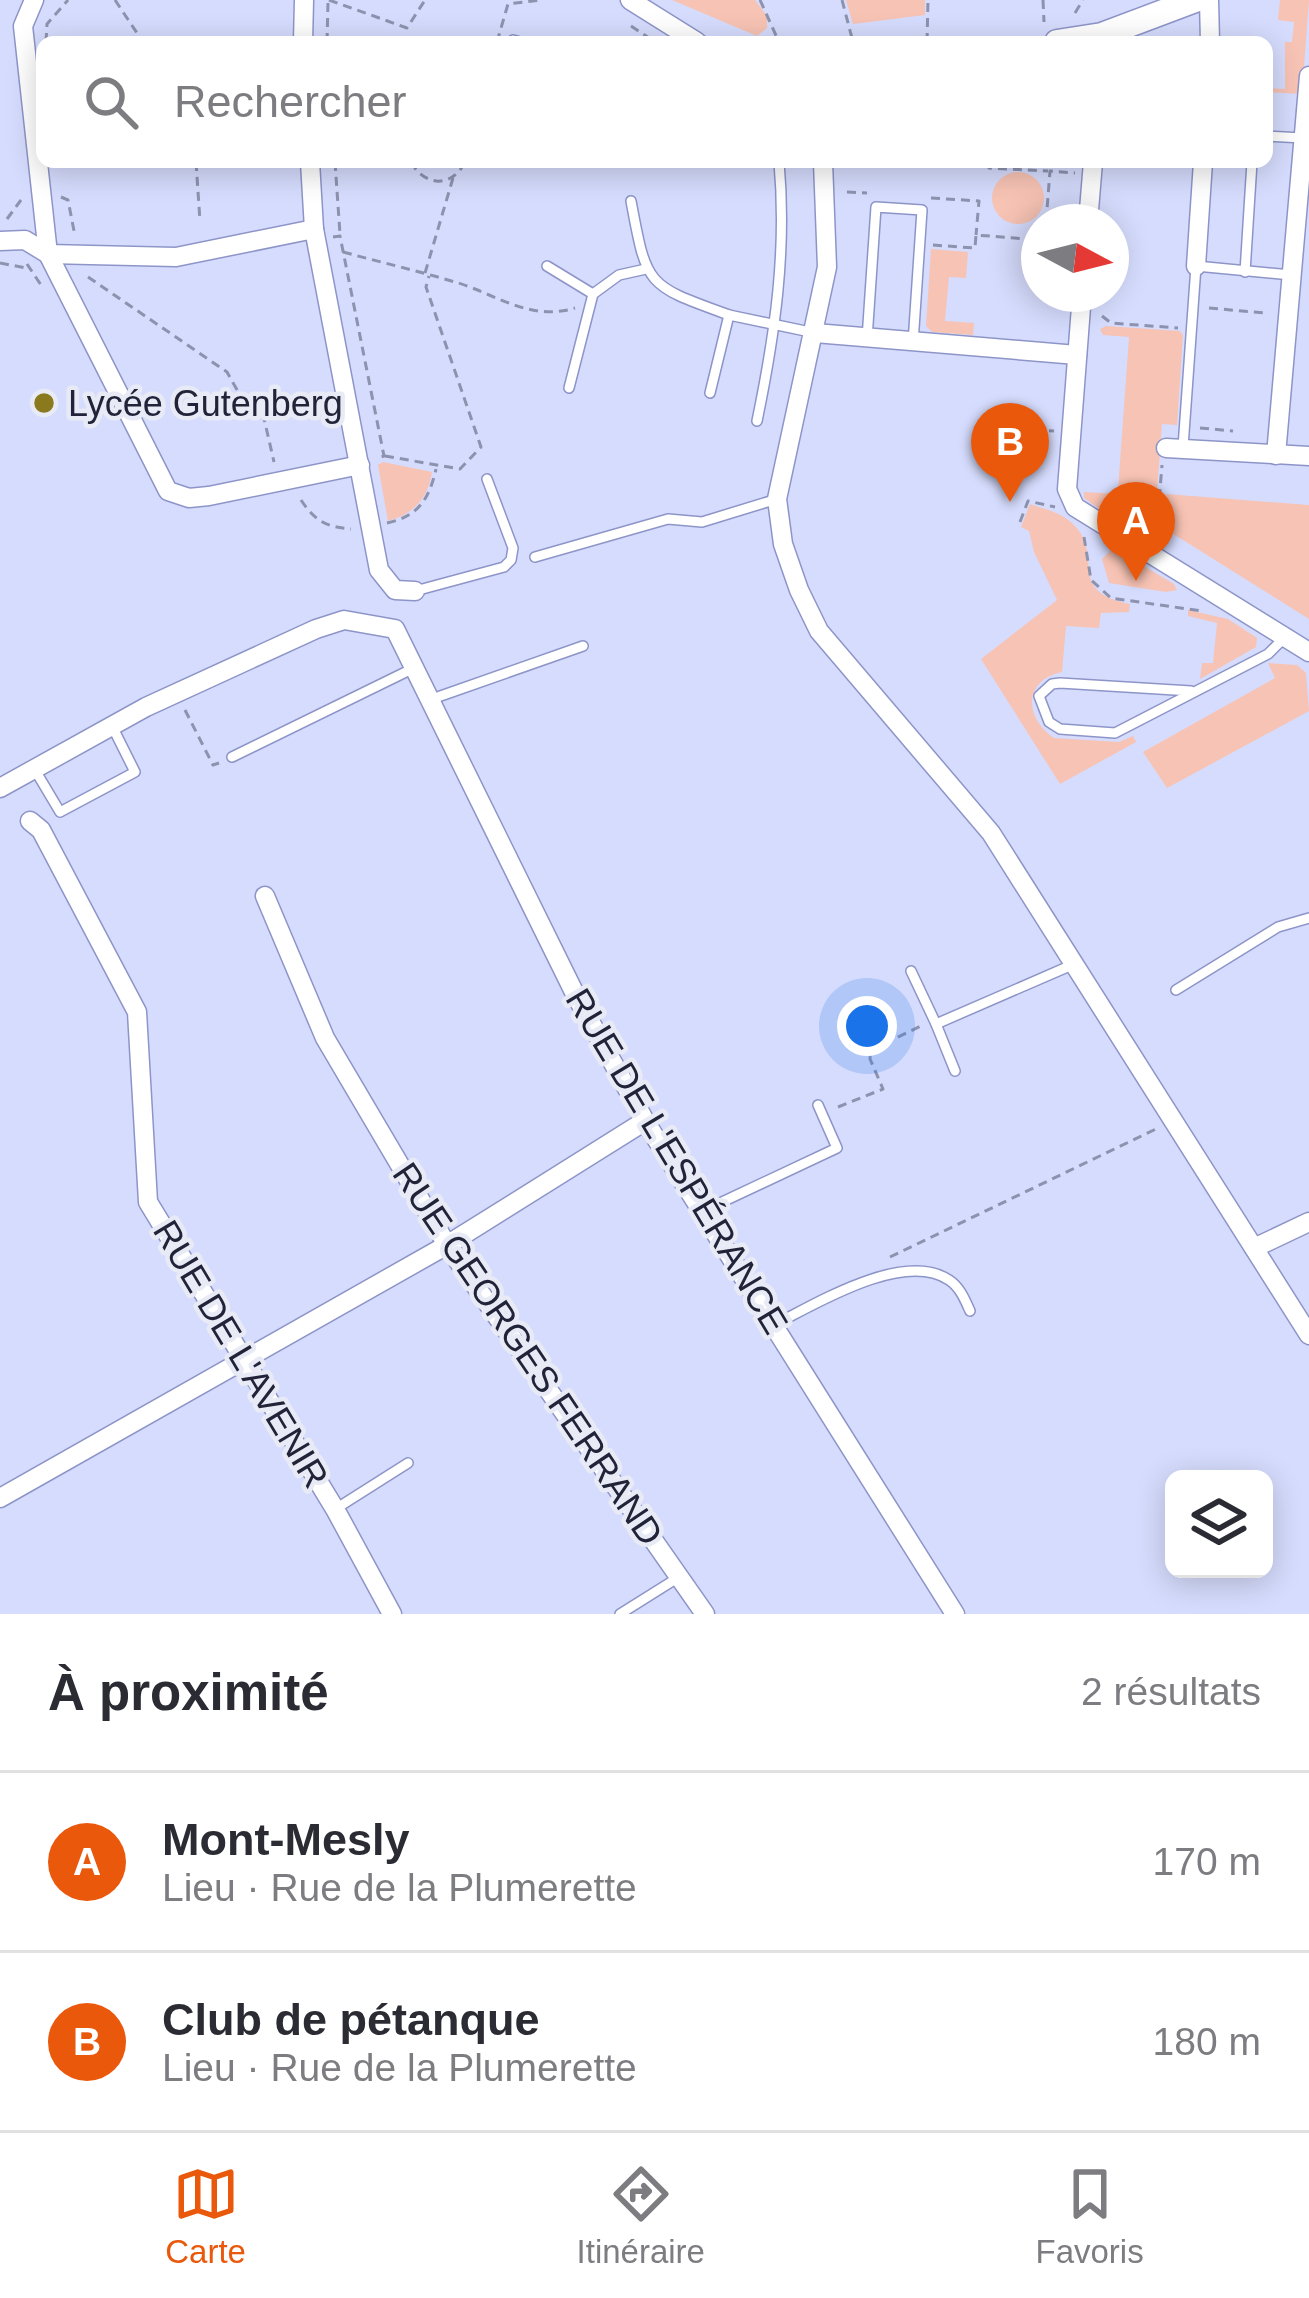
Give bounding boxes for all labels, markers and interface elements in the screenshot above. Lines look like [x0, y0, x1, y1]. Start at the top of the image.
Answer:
search box [36, 36, 1273, 168]
icon: search [78, 69, 144, 135]
text: Rechercher [174, 76, 407, 127]
north arrow [1021, 204, 1129, 312]
place label: Lycée Gutenberg [68, 383, 343, 424]
marker: Lycée Gutenberg [31, 390, 57, 416]
pin: B [971, 403, 1049, 502]
pin: A [1097, 482, 1175, 581]
street label: RUE DE L'ESPÉRANCE [558, 981, 796, 1341]
your location [837, 996, 897, 1056]
street label: RUE GEORGES FERRAND [385, 1155, 671, 1553]
street label: RUE DE L'AVENIR [145, 1213, 337, 1495]
map controls [1165, 1470, 1273, 1578]
button: layers [1165, 1470, 1273, 1578]
text: À proximité [48, 1664, 329, 1721]
text: 2 résultats [1081, 1670, 1261, 1713]
text: Mont-Mesly [162, 1814, 410, 1865]
text: A [73, 1840, 101, 1883]
text: 170 m [1153, 1840, 1261, 1883]
text: Lieu · Rue de la Plumerette [162, 1866, 637, 1909]
text: Club de pétanque [162, 1994, 540, 2045]
text: B [73, 2020, 101, 2063]
text: 180 m [1153, 2020, 1261, 2063]
text: Lieu · Rue de la Plumerette [162, 2046, 637, 2089]
tab: Carte [165, 2161, 246, 2271]
tab: Itinéraire [577, 2161, 705, 2271]
tab: Favoris [1036, 2161, 1144, 2271]

